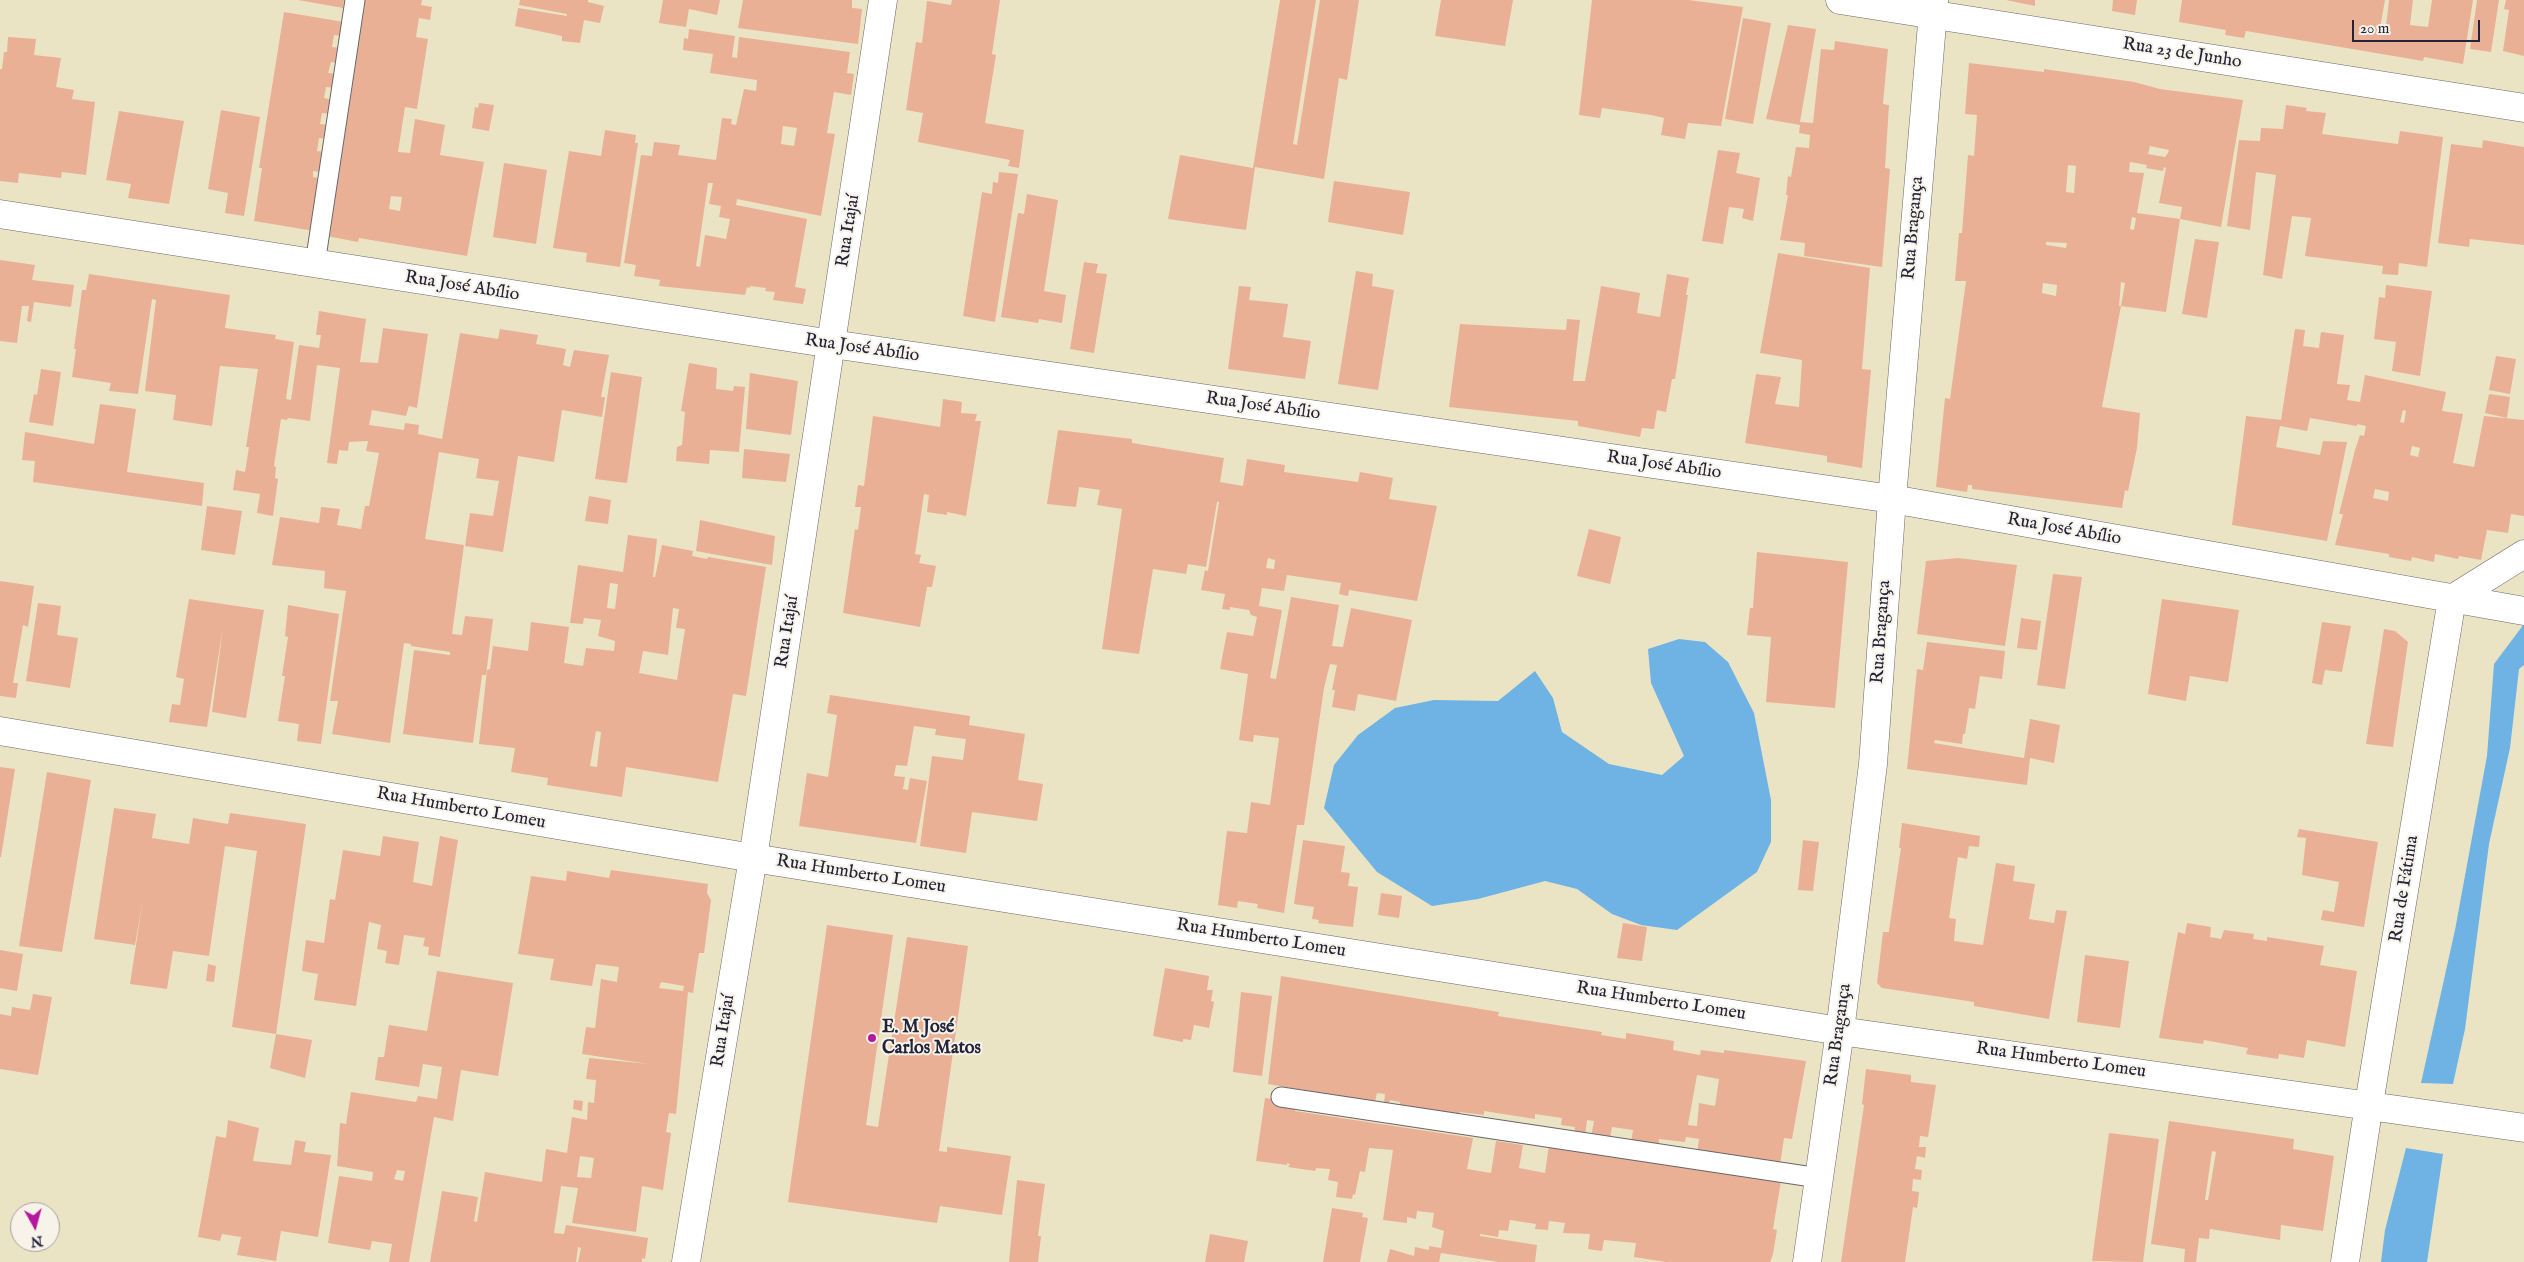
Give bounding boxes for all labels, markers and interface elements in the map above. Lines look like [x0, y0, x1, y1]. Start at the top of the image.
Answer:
scale bar [2354, 10, 2482, 42]
text: 20 m [2360, 19, 2389, 38]
street label: Rua 23 de Junho [2121, 34, 2243, 74]
street label: Rua Bragança [1899, 175, 1929, 281]
street label: Rua Itajaí [833, 193, 865, 269]
street label: Rua José Abílio [403, 267, 521, 307]
street label: Rua José Abílio [803, 330, 921, 368]
street label: Rua José Abílio [1204, 388, 1322, 426]
street label: Rua José Abílio [1605, 447, 1723, 485]
street label: Rua José Abílio [2005, 509, 2123, 551]
street label: Rua Bragança [1868, 580, 1896, 684]
street label: Rua Itajaí [772, 594, 804, 670]
street label: Rua Humberto Lomeu [375, 783, 547, 835]
street label: Rua de Fátima [2386, 834, 2424, 944]
street label: Rua Humberto Lomeu [775, 851, 947, 899]
street label: Rua Humberto Lomeu [1175, 915, 1347, 963]
street label: Rua Humberto Lomeu [1575, 978, 1747, 1026]
street label: Rua Bragança [1821, 982, 1857, 1088]
street label: Rua Itajaí [708, 993, 740, 1069]
place label: E. M José Carlos Matos [882, 1017, 981, 1060]
marker: E. M José Carlos Matos [866, 1032, 878, 1044]
street label: Rua Humberto Lomeu [1975, 1038, 2147, 1084]
north arrow [10, 1202, 60, 1252]
text: N [30, 1231, 44, 1251]

